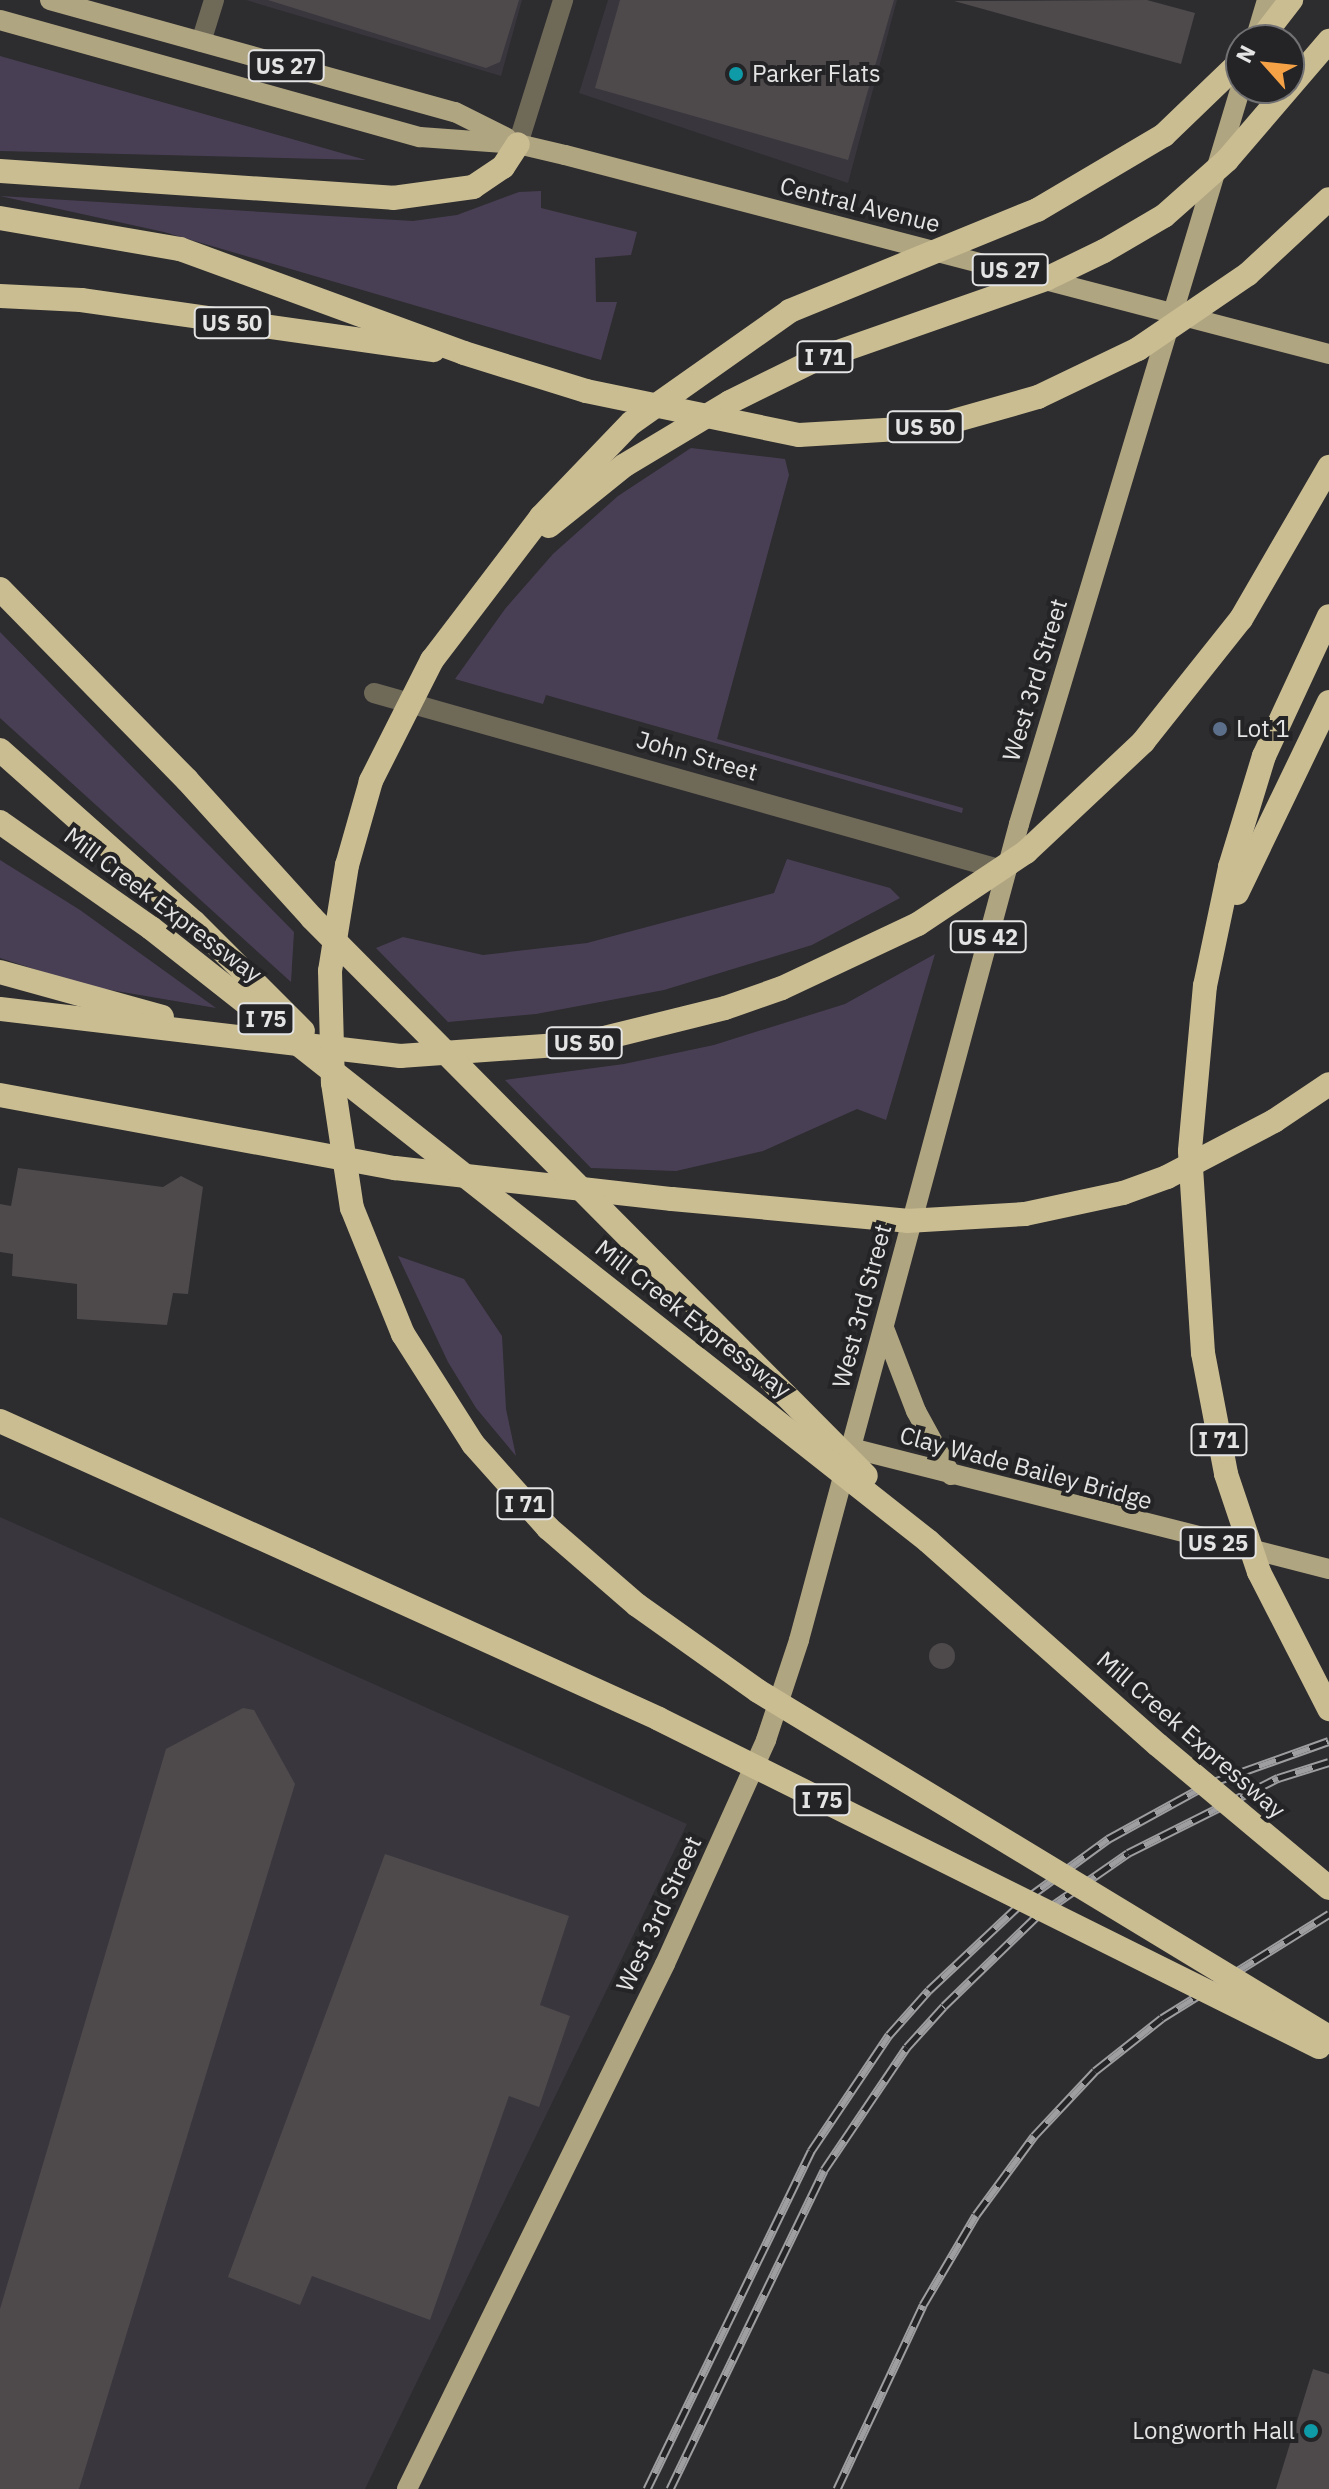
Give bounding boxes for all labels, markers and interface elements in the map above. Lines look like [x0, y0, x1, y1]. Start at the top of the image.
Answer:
north arrow [1225, 24, 1305, 104]
text: N [1228, 40, 1261, 67]
road number: US 27 [246, 48, 326, 84]
place label: Parker Flats [752, 60, 881, 88]
marker: Parker Flats [727, 65, 745, 83]
street label: Central Avenue [777, 171, 943, 239]
road number: US 27 [970, 252, 1050, 288]
road number: US 50 [192, 305, 272, 341]
road number: I 71 [795, 339, 855, 375]
road number: US 50 [885, 409, 965, 445]
street label: West 3rd Street [997, 595, 1073, 765]
place label: Lot 1 [1236, 715, 1290, 743]
marker: Lot 1 [1211, 720, 1229, 738]
street label: John Street [633, 725, 761, 787]
street label: Mill Creek Expressway [58, 821, 268, 989]
road number: US 42 [948, 919, 1028, 955]
road number: I 75 [236, 1001, 296, 1037]
road number: US 50 [544, 1025, 624, 1061]
street label: West 3rd Street [826, 1221, 898, 1391]
street label: Mill Creek Expressway [589, 1234, 797, 1404]
street label: Clay Wade Bailey Bridge [897, 1420, 1155, 1516]
road number: I 71 [1189, 1422, 1249, 1458]
road number: I 71 [495, 1486, 555, 1522]
road number: US 25 [1178, 1525, 1258, 1561]
street label: Mill Creek Expressway [1091, 1645, 1291, 1825]
road number: I 75 [792, 1782, 852, 1818]
street label: West 3rd Street [610, 1832, 708, 1996]
place label: Longworth Hall [1132, 2417, 1295, 2445]
marker: Longworth Hall [1302, 2422, 1320, 2440]

